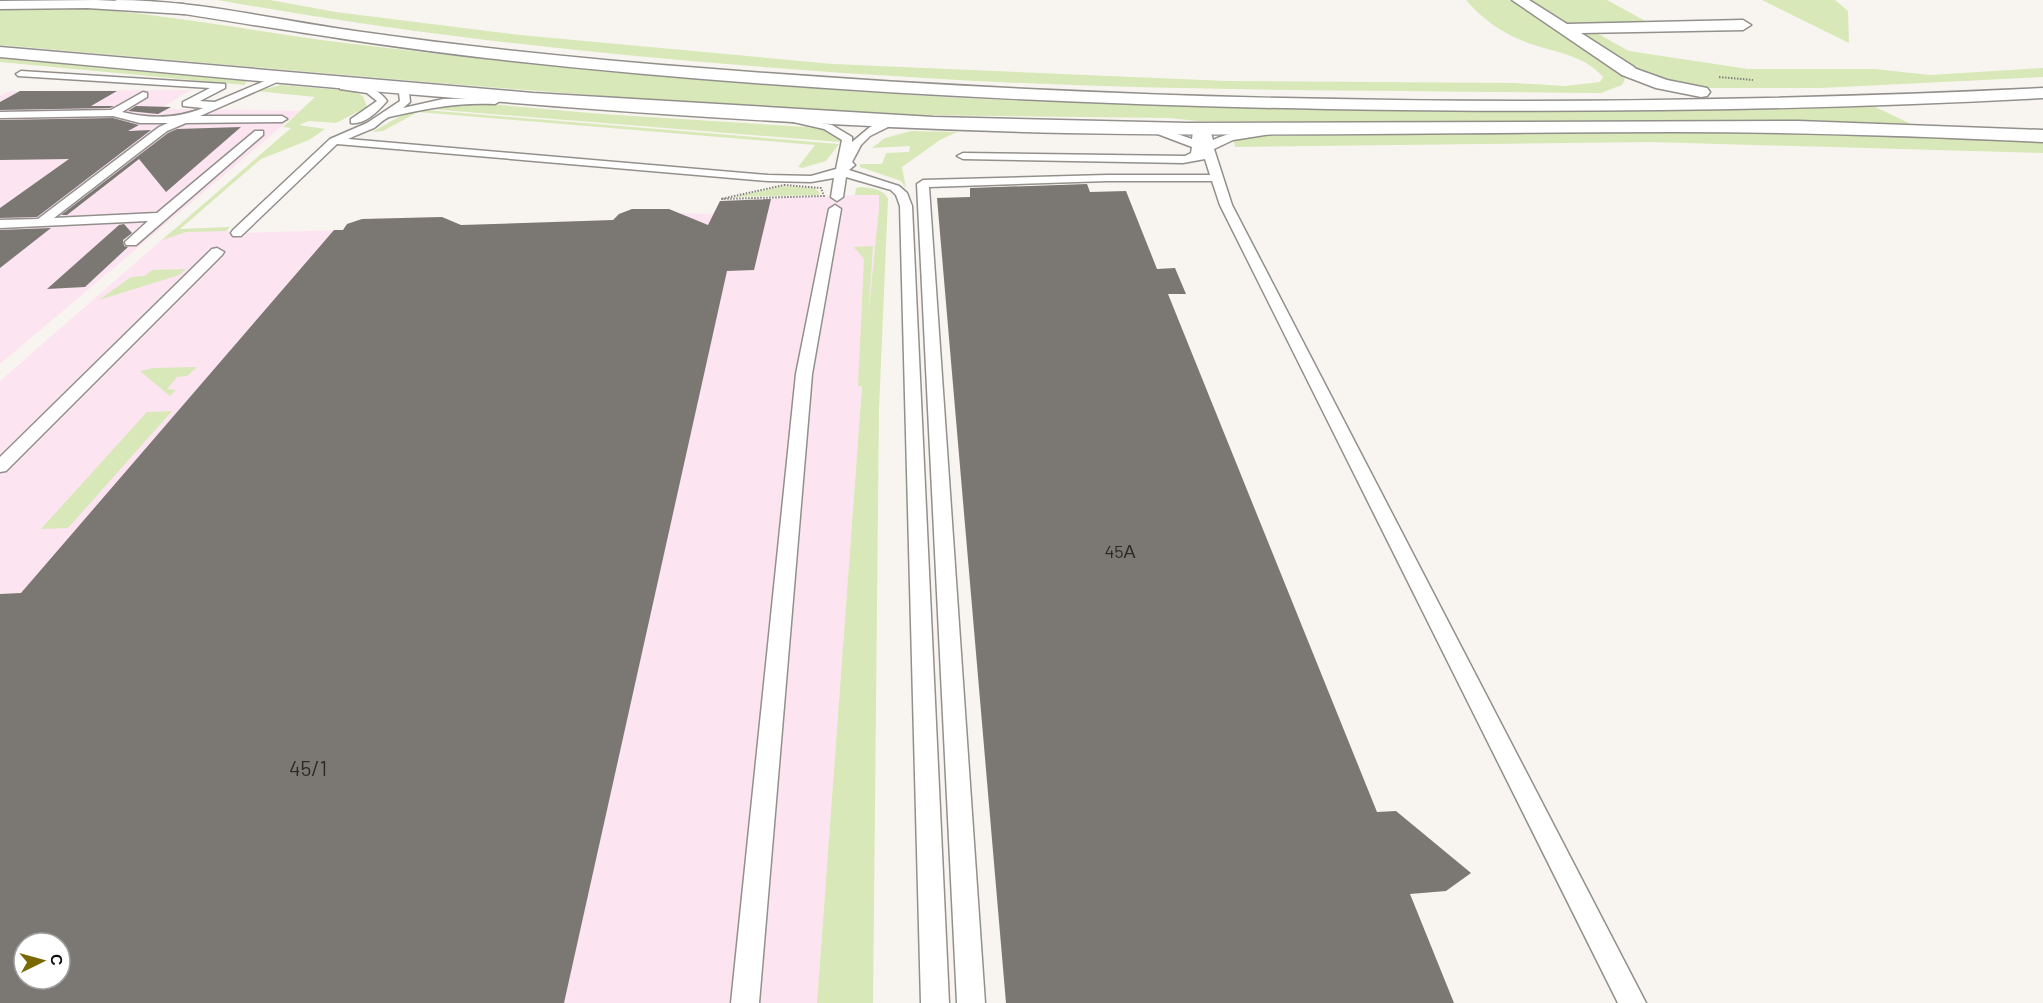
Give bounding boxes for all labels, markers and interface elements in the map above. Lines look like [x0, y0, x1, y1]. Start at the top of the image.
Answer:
house number: 45А [1104, 540, 1136, 562]
house number: 45/1 [289, 755, 327, 780]
north arrow [12, 931, 72, 991]
text: С [47, 953, 67, 967]

